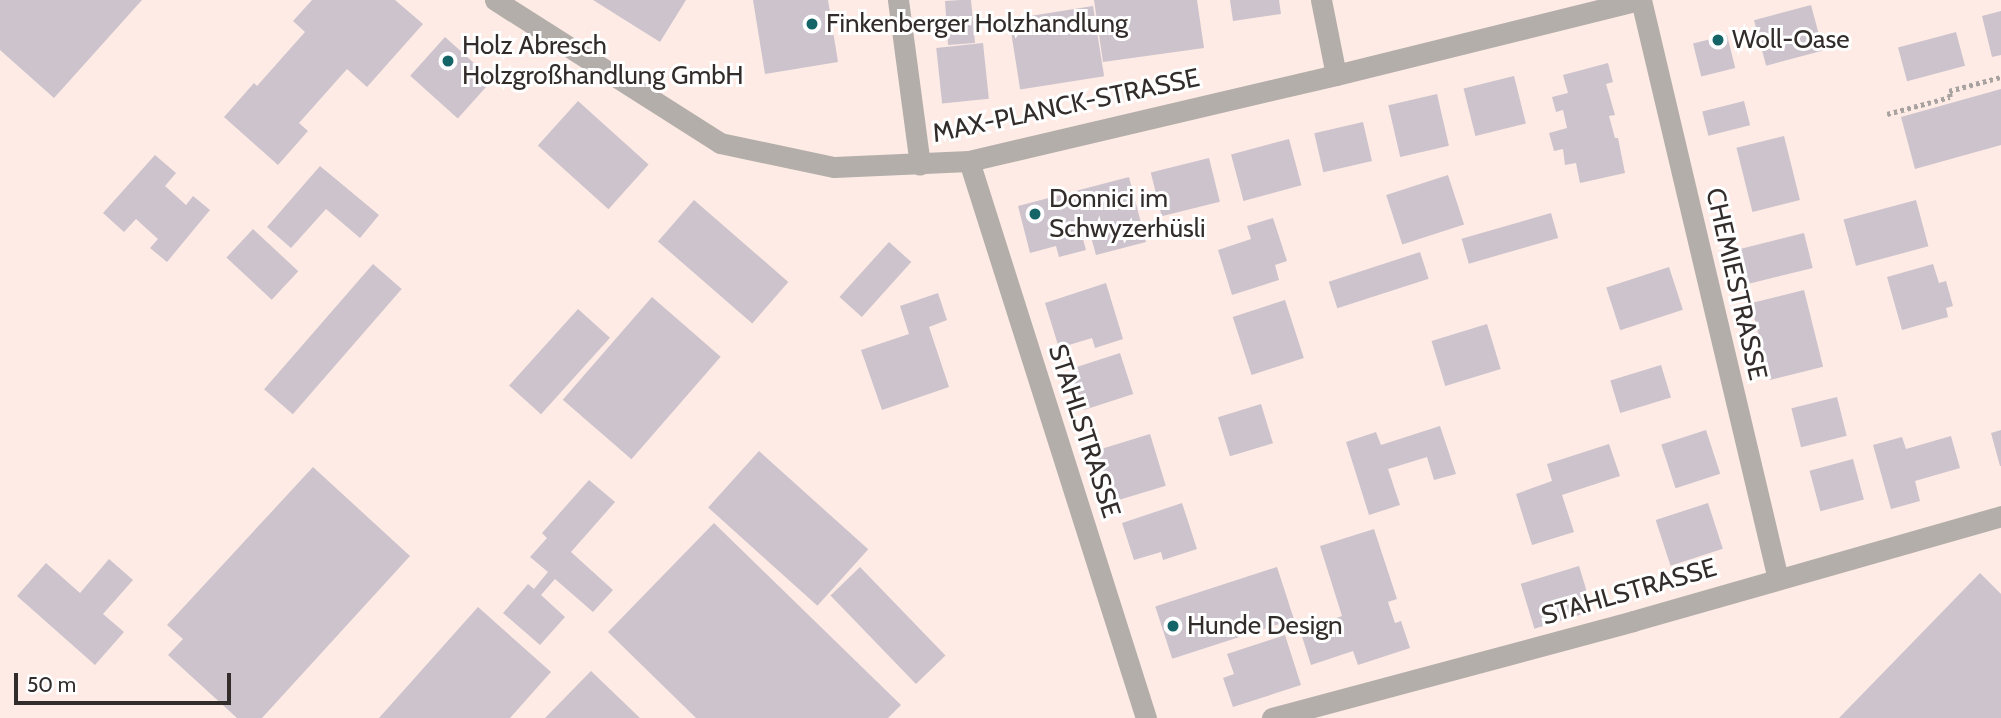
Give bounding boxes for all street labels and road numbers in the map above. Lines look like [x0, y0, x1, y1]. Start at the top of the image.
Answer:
street label: MAX-PLANCK-STRASSE [930, 62, 1202, 150]
street label: CHEMIESTRASSE [1699, 185, 1773, 383]
street label: STAHLSTRASSE [1041, 340, 1127, 522]
street label: STAHLSTRASSE [1538, 552, 1720, 632]

